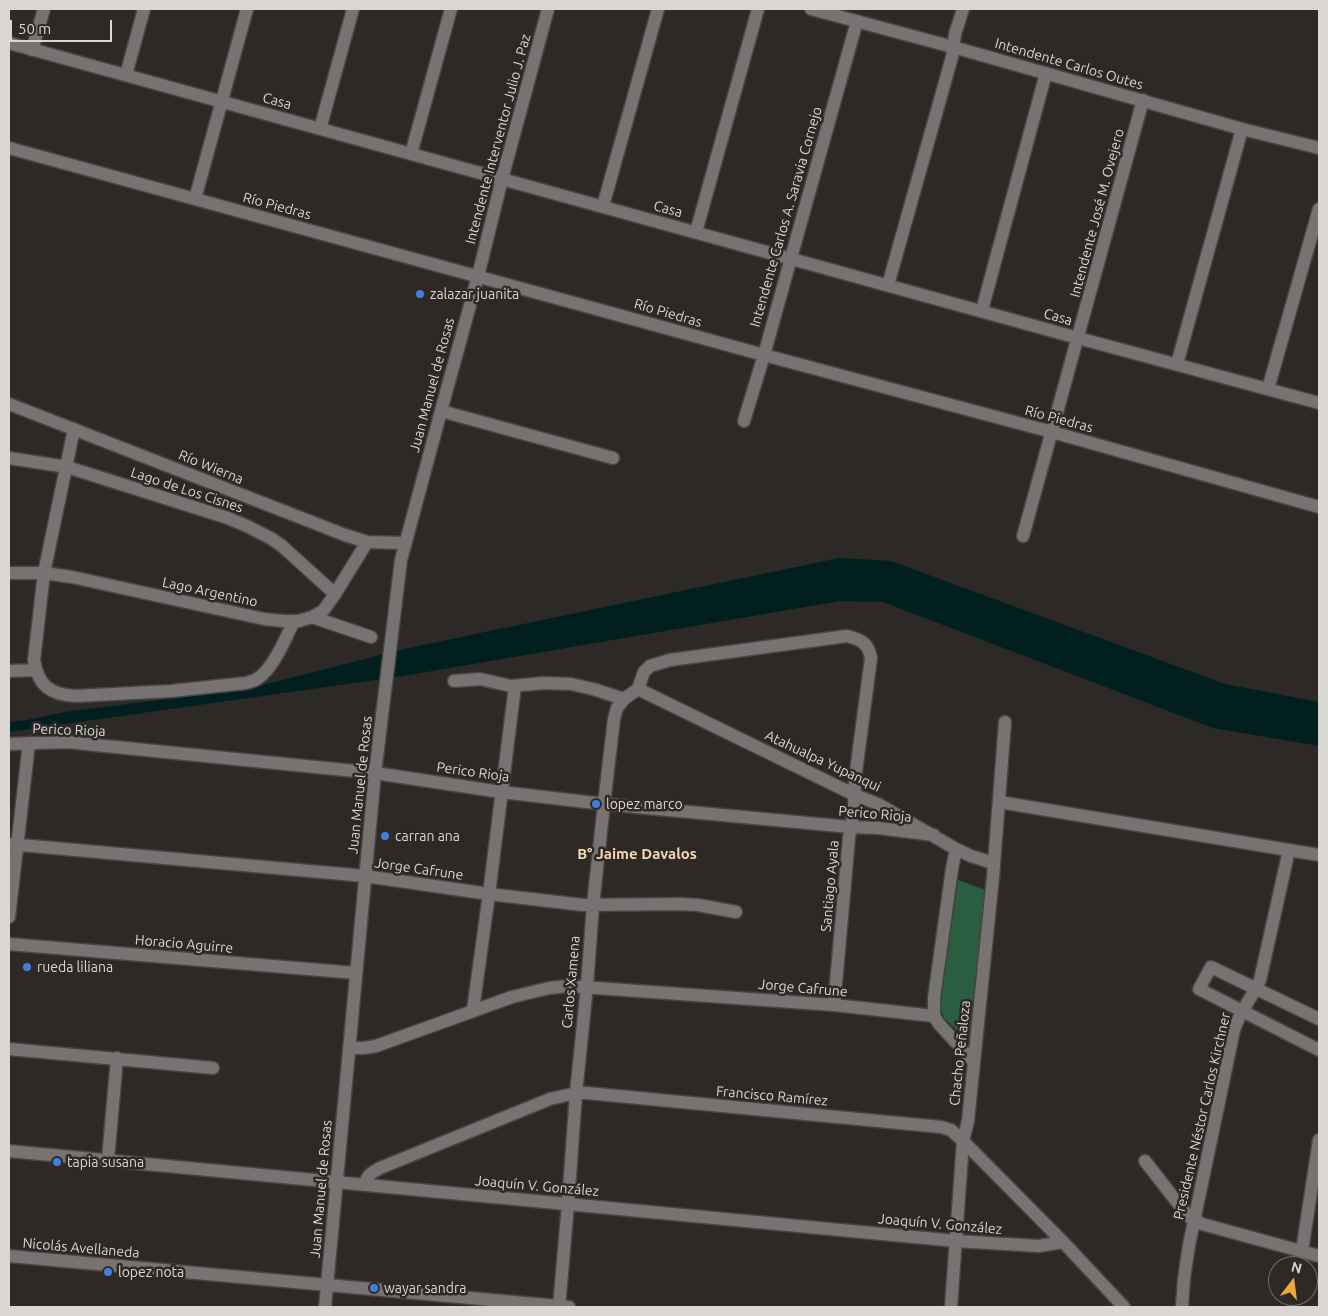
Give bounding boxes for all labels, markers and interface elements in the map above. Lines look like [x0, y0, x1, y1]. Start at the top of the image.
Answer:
scale bar [12, 10, 115, 42]
text: 50 m [18, 20, 51, 37]
street label: Intendente Interventor Julio J. Paz [462, 32, 534, 246]
street label: Intendente Carlos Outes [993, 35, 1145, 93]
street label: Casa [261, 89, 293, 113]
street label: Intendente Carlos A. Saravia Cornejo [746, 105, 826, 329]
street label: Intendente José M. Ovejero [1066, 127, 1128, 299]
street label: Río Piedras [241, 189, 313, 223]
street label: Casa [652, 197, 684, 221]
place label: zalazar juanita [430, 286, 519, 302]
marker: zalazar juanita [414, 288, 426, 300]
street label: Río Piedras [632, 295, 704, 331]
street label: Casa [1042, 305, 1074, 329]
street label: Juan Manuel de Rosas [406, 316, 458, 454]
street label: Río Piedras [1023, 402, 1095, 436]
street label: Río Wierna [176, 446, 246, 488]
street label: Lago de Los Cisnes [129, 464, 245, 516]
street label: Lago Argentino [161, 574, 259, 610]
street label: Juan Manuel de Rosas [344, 715, 376, 855]
street label: Perico Rioja [32, 720, 106, 740]
street label: Atahualpa Yupanqui [762, 727, 884, 795]
street label: Perico Rioja [436, 759, 510, 785]
place label: lopez marco [606, 796, 683, 812]
marker: lopez marco [590, 798, 602, 810]
street label: Perico Rioja [838, 802, 912, 826]
place label: carran ana [395, 828, 460, 844]
marker: carran ana [379, 830, 391, 842]
street label: Santiago Ayala [818, 839, 842, 933]
district label: B° Jaime Davalos [577, 845, 697, 863]
street label: Jorge Cafrune [374, 854, 464, 884]
street label: Horacio Aguirre [134, 931, 234, 957]
street label: Carlos Xamena [559, 935, 583, 1029]
place label: rueda liliana [37, 959, 113, 975]
marker: rueda liliana [21, 961, 33, 973]
street label: Jorge Cafrune [758, 976, 848, 1000]
street label: Chacho Peñaloza [946, 999, 974, 1107]
street label: Presidente Néstor Carlos Kirchner [1170, 1011, 1234, 1221]
street label: Francisco Ramírez [715, 1083, 829, 1109]
street label: Juan Manuel de Rosas [307, 1119, 335, 1259]
place label: tapia susana [67, 1154, 144, 1170]
marker: tapia susana [51, 1156, 63, 1168]
street label: Joaquín V. González [474, 1172, 600, 1200]
street label: Joaquín V. González [877, 1210, 1003, 1238]
street label: Nicolás Avellaneda [22, 1235, 140, 1261]
north arrow [1268, 1256, 1318, 1306]
text: N [1289, 1258, 1304, 1277]
place label: lopez nota [118, 1264, 184, 1280]
marker: lopez nota [102, 1266, 114, 1278]
place label: wayar sandra [384, 1280, 466, 1296]
marker: wayar sandra [368, 1282, 380, 1294]

